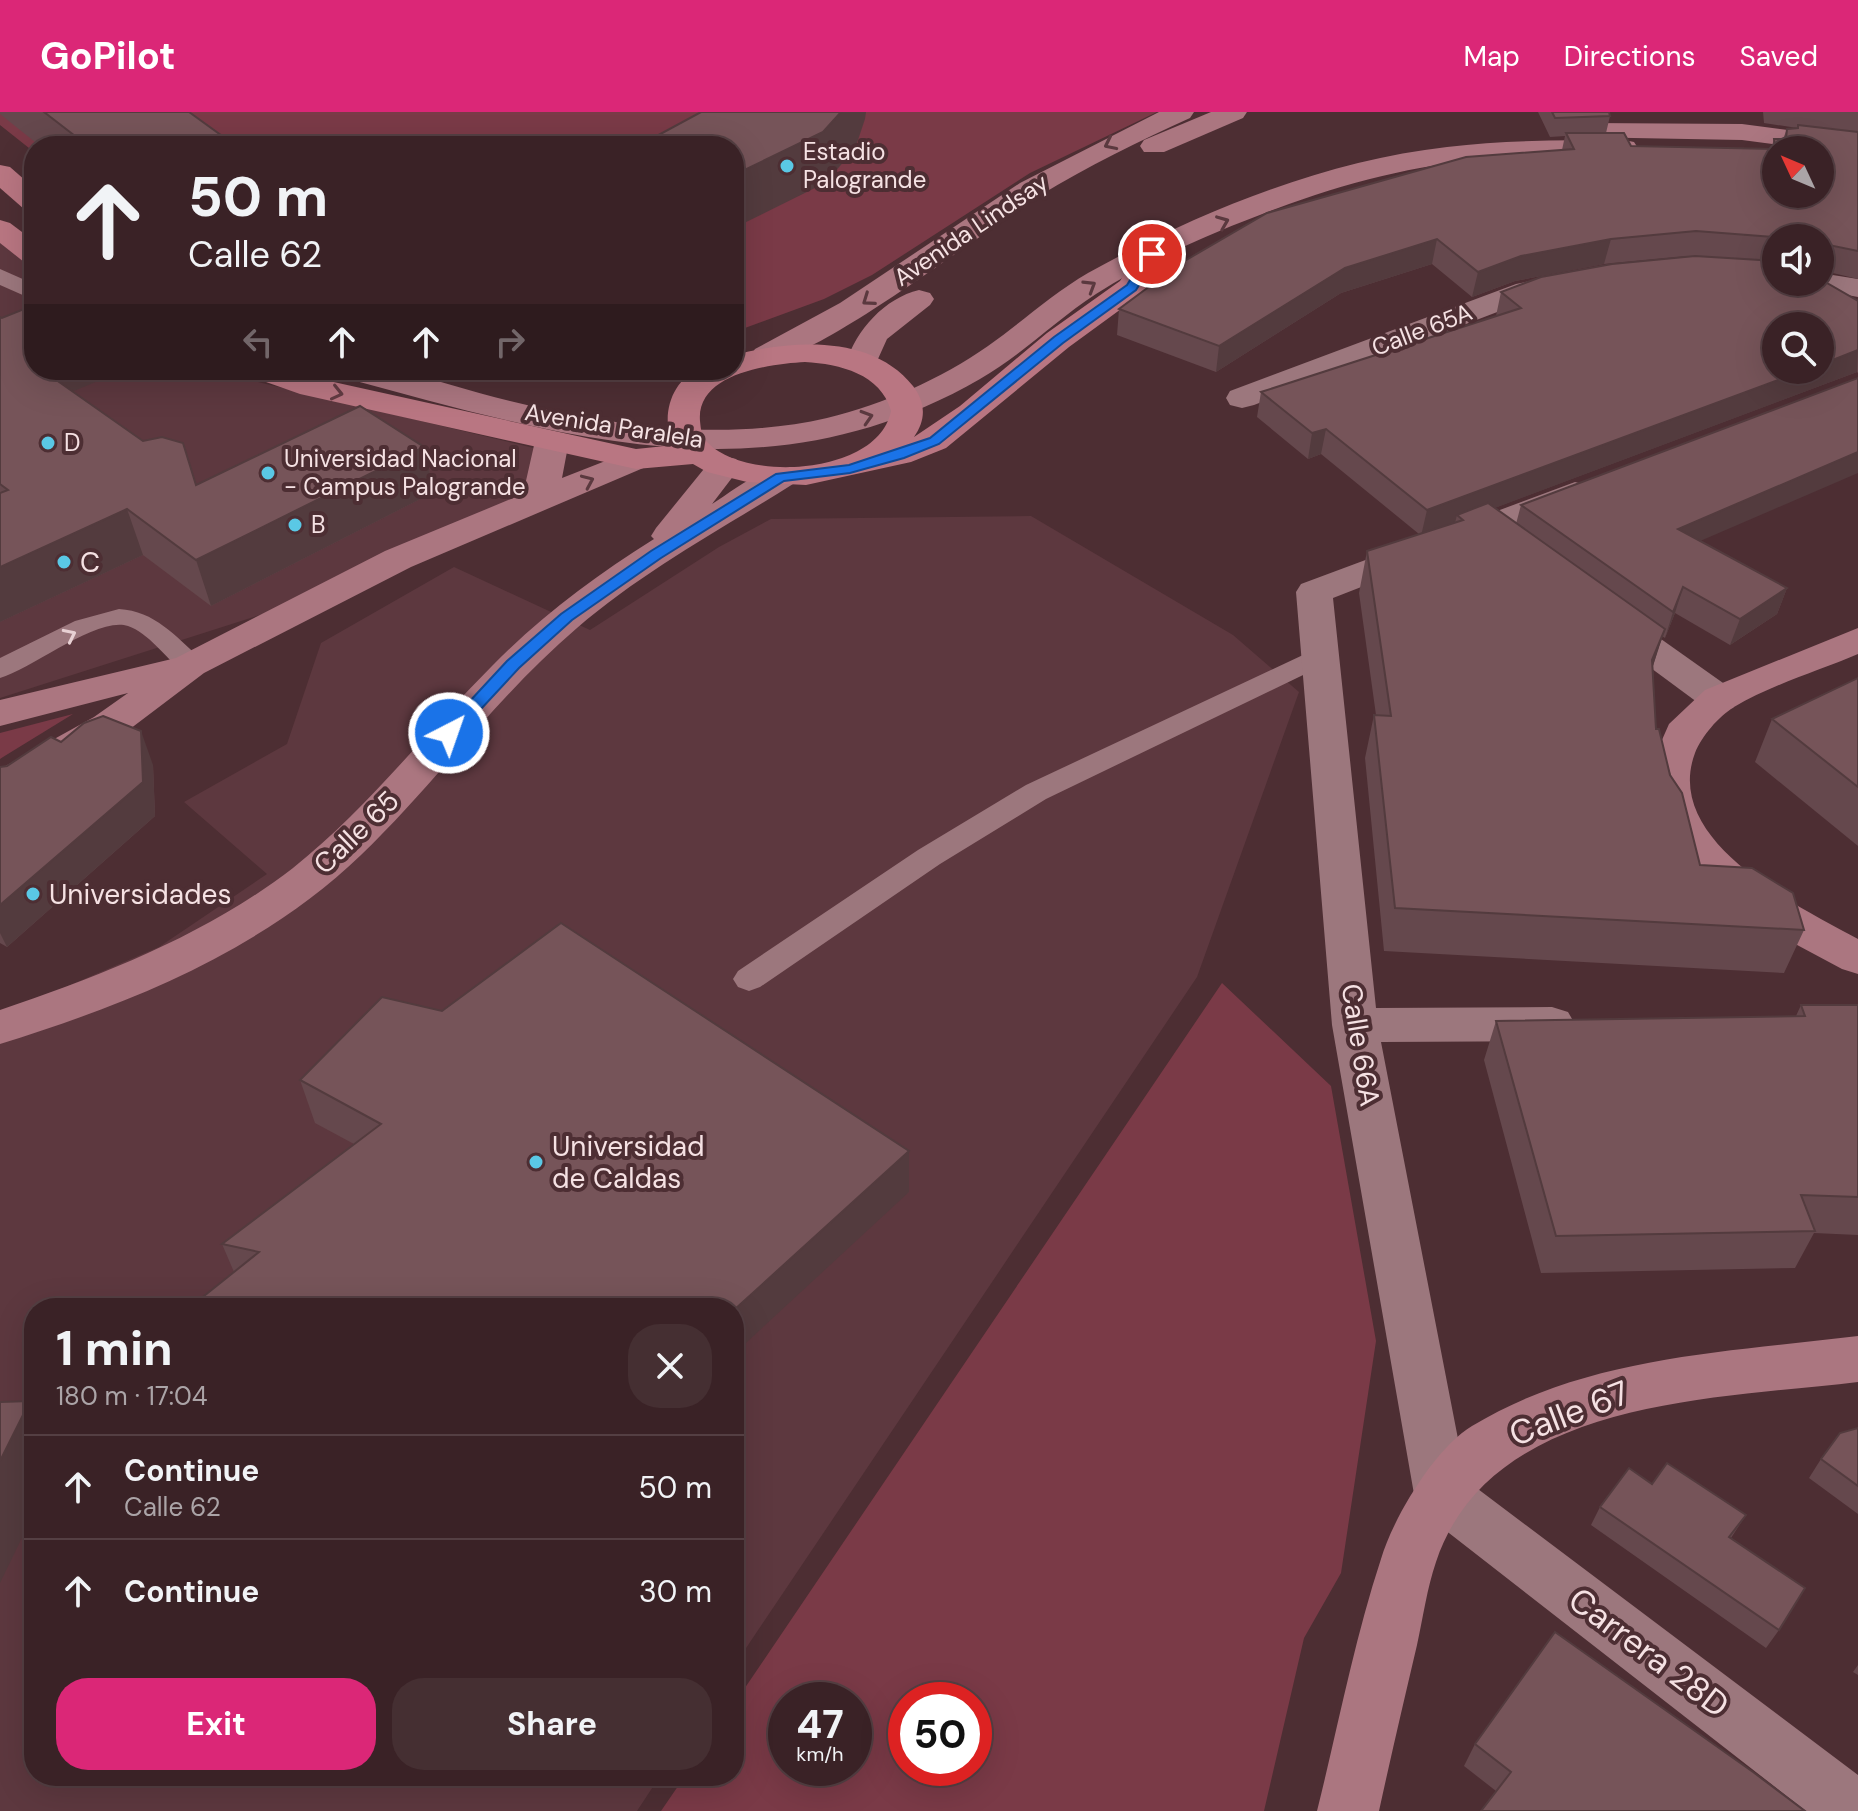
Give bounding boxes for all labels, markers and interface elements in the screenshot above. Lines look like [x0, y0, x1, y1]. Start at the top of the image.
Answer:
text: GoPilot [40, 31, 176, 81]
text: Map [1463, 38, 1520, 75]
text: Directions [1564, 38, 1696, 75]
text: Saved [1740, 38, 1818, 75]
one-way arrow [1103, 134, 1118, 150]
place label: Estadio Palogrande [803, 136, 926, 195]
north arrow [1762, 136, 1834, 208]
map controls [1762, 136, 1834, 384]
marker: Estadio Palogrande [778, 157, 796, 175]
text: 50 m [188, 160, 328, 233]
street label: Avenida Lindsay [888, 166, 1054, 293]
icon: ahead [56, 168, 160, 272]
one-way arrow [1215, 215, 1229, 231]
pin [1118, 220, 1186, 288]
button: sound [1762, 224, 1834, 296]
text: Calle 62 [188, 231, 322, 278]
icon: arrive [1130, 232, 1174, 276]
one-way arrow [1081, 280, 1095, 295]
one-way arrow [863, 290, 877, 305]
street label: Calle 65A [1367, 296, 1477, 363]
button: search [1762, 312, 1834, 384]
icon: left [236, 320, 280, 364]
icon: ahead [320, 320, 364, 364]
icon: ahead [404, 320, 448, 364]
icon: right [488, 320, 532, 364]
one-way arrow [330, 384, 344, 401]
street label: Avenida Paralela [523, 396, 705, 455]
one-way arrow [860, 410, 874, 426]
place label: D [64, 427, 81, 458]
marker: D [39, 434, 57, 452]
place label: Universidad Nacional - Campus Palogrande [284, 443, 526, 502]
marker: Universidad Nacional - Campus Palogrande [259, 464, 277, 482]
one-way arrow [580, 475, 594, 491]
place label: B [311, 509, 325, 540]
marker: B [286, 516, 304, 534]
place label: C [80, 544, 100, 581]
marker: C [55, 553, 73, 571]
one-way arrow [62, 630, 77, 645]
position arrow [407, 691, 491, 775]
street label: Calle 65 [306, 782, 407, 882]
place label: Universidades [49, 876, 232, 913]
marker: Universidades [24, 885, 42, 903]
street label: Calle 66A [1333, 981, 1388, 1109]
place label: Universidad de Caldas [552, 1128, 705, 1197]
marker: Universidad de Caldas [527, 1153, 545, 1171]
text: 1 min [56, 1317, 173, 1380]
button: close [628, 1324, 712, 1408]
street label: Calle 67 [1503, 1370, 1636, 1457]
text: 180 m · 17:04 [56, 1379, 208, 1413]
text: Continue [124, 1451, 259, 1490]
icon: ahead [56, 1465, 100, 1509]
text: 50 m [638, 1468, 712, 1507]
text: Calle 62 [124, 1490, 221, 1524]
icon: ahead [56, 1569, 100, 1613]
text: Continue [124, 1572, 259, 1611]
text: 30 m [639, 1572, 712, 1611]
street label: Carrera 28D [1559, 1577, 1738, 1728]
button: Exit [56, 1678, 376, 1770]
button: Share [392, 1678, 712, 1770]
speed limit sign: 50 [888, 1682, 992, 1786]
text: 47 [796, 1698, 844, 1750]
text: km/h [796, 1741, 844, 1767]

